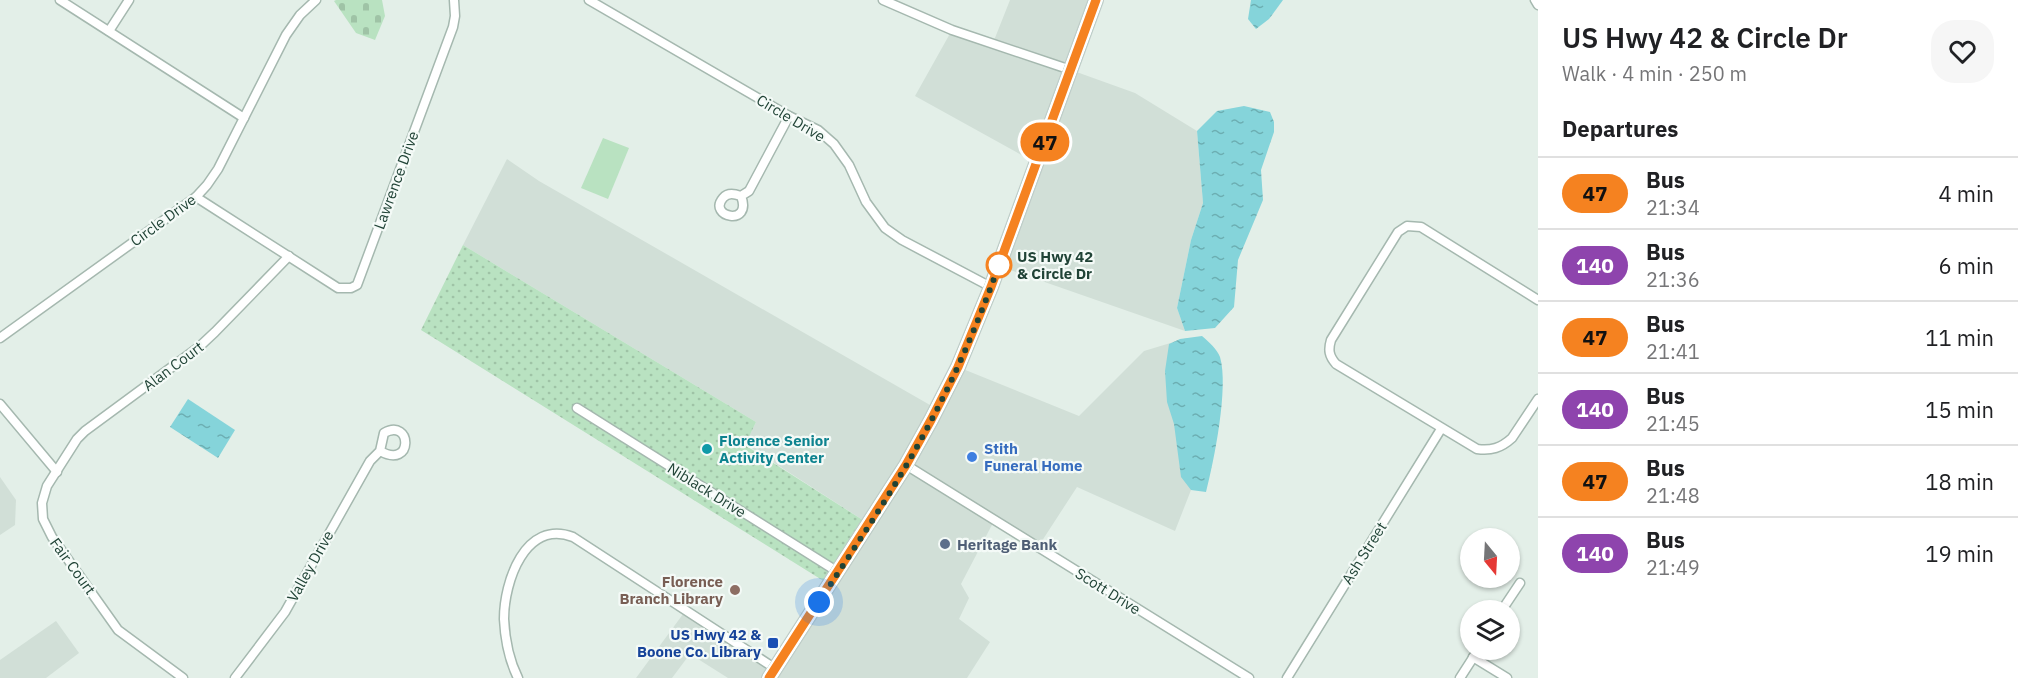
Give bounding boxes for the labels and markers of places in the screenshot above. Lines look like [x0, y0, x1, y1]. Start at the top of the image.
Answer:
place label: US Hwy 42 & Circle Dr [1017, 247, 1093, 283]
marker: US Hwy 42 & Circle Dr [986, 252, 1012, 278]
place label: Florence Senior Activity Center [719, 431, 829, 467]
place label: Stith Funeral Home [984, 439, 1082, 475]
marker: Florence Senior Activity Center [700, 442, 714, 456]
marker: Stith Funeral Home [965, 450, 979, 464]
place label: Heritage Bank [957, 535, 1058, 554]
marker: Heritage Bank [938, 537, 952, 551]
place label: Florence Branch Library [620, 572, 723, 608]
marker: Florence Branch Library [728, 583, 742, 597]
place label: US Hwy 42 & Boone Co. Library [637, 625, 761, 661]
marker: US Hwy 42 & Boone Co. Library [766, 636, 780, 650]

